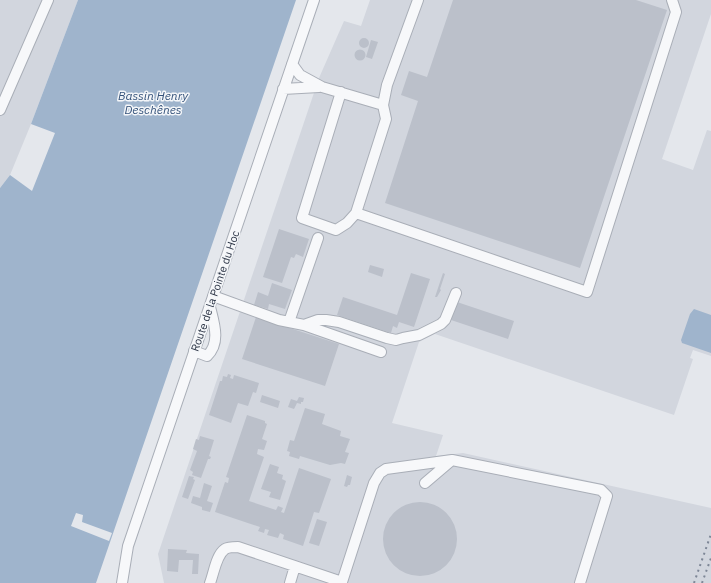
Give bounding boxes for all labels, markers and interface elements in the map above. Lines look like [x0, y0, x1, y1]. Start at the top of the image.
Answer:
water label: Bassin Henry Deschênes [118, 88, 189, 117]
street label: Route de la Pointe du Hoc [188, 228, 242, 353]

